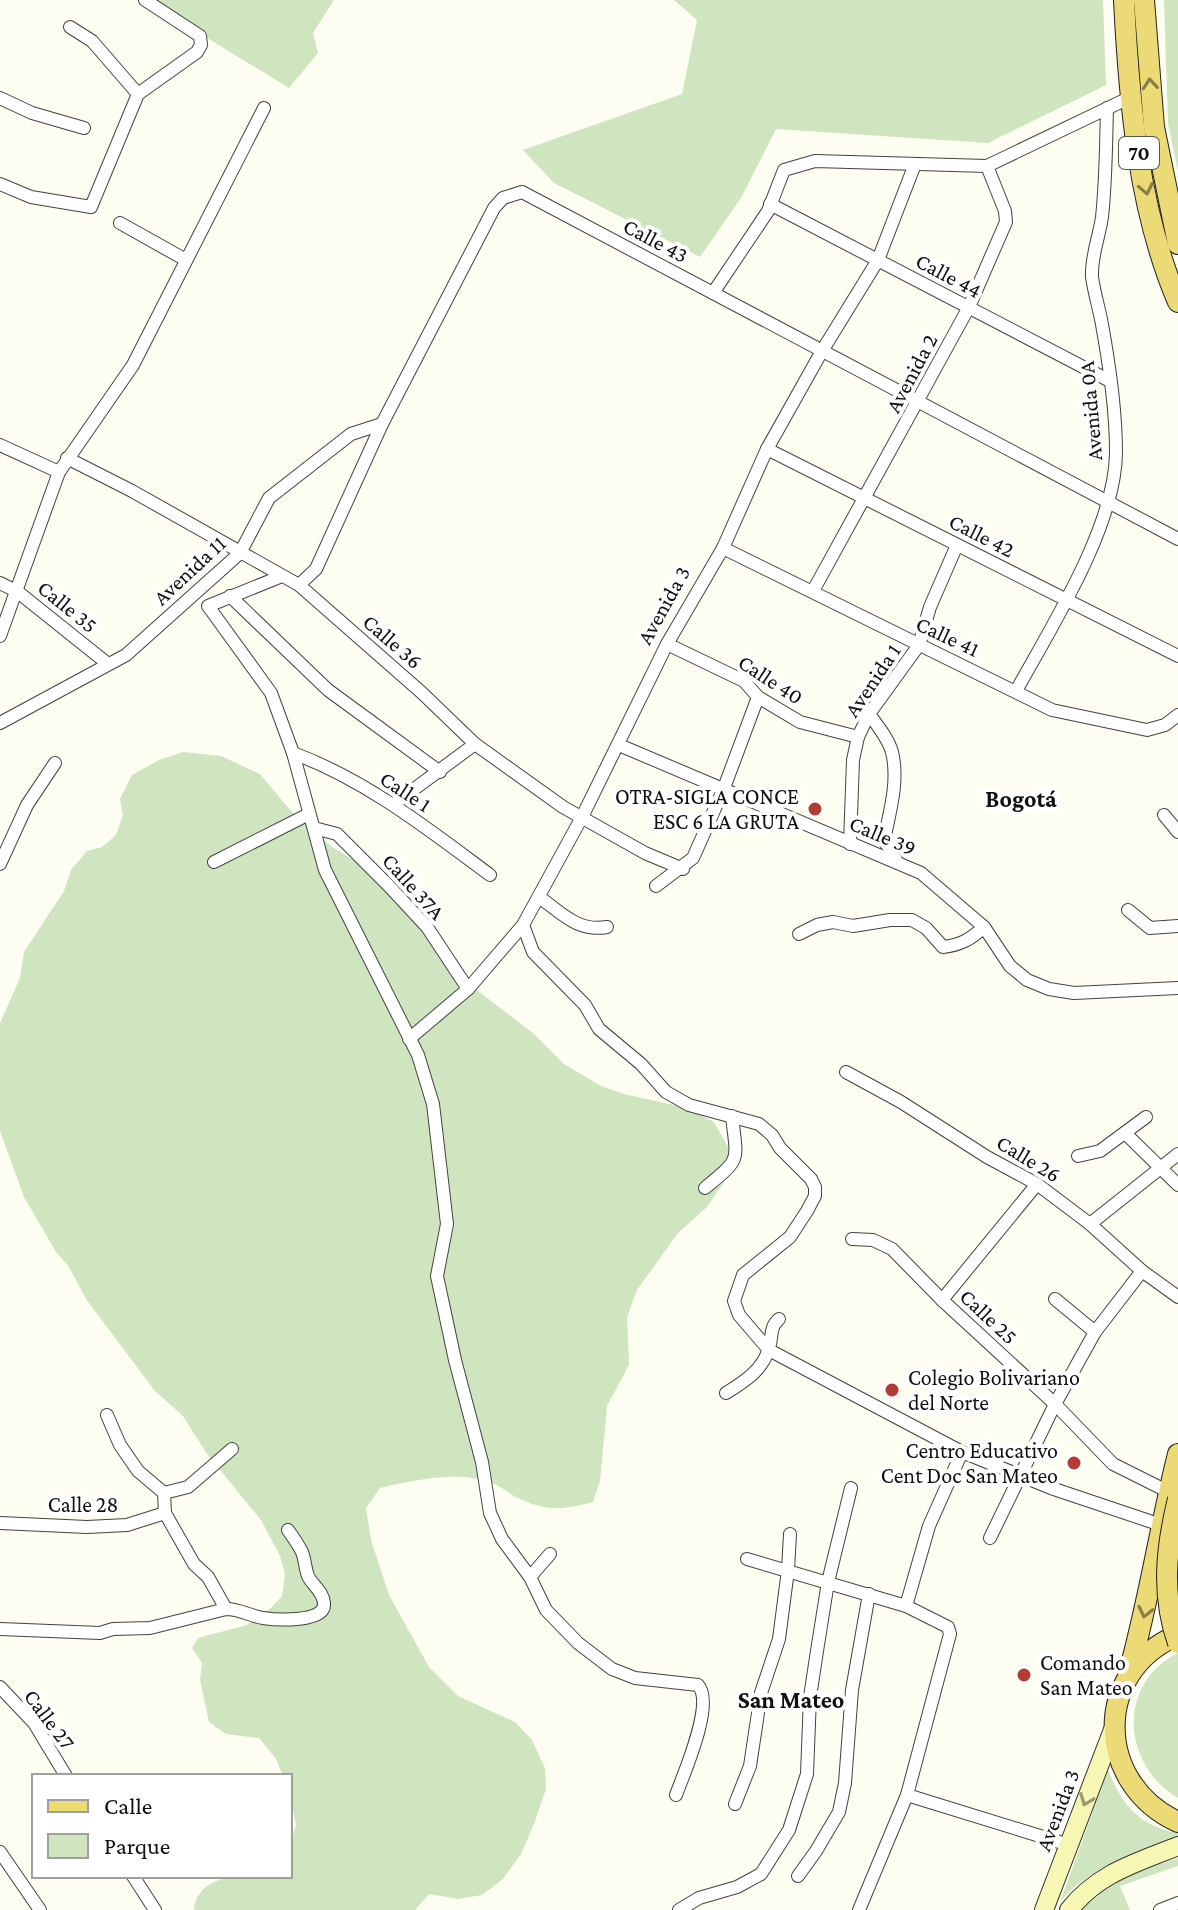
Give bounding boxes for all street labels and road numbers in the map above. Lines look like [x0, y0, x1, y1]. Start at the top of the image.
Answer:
road number: 70 [1119, 137, 1159, 169]
street label: Calle 43 [619, 213, 692, 268]
street label: Calle 44 [912, 248, 986, 303]
street label: Avenida 2 [880, 330, 943, 417]
street label: Avenida 0A [1074, 360, 1107, 462]
street label: Calle 42 [945, 508, 1019, 562]
street label: Avenida 11 [148, 531, 231, 610]
street label: Avenida 3 [632, 562, 695, 649]
street label: Calle 35 [33, 575, 102, 638]
street label: Calle 36 [358, 609, 427, 674]
street label: Calle 41 [912, 611, 983, 662]
street label: Avenida 1 [839, 639, 906, 721]
street label: Calle 40 [734, 649, 808, 710]
street label: Calle 1 [376, 766, 436, 817]
street label: Calle 39 [846, 810, 920, 861]
street label: Calle 37A [377, 848, 450, 925]
street label: Calle 26 [992, 1130, 1065, 1187]
street label: Calle 25 [955, 1284, 1023, 1349]
street label: Calle 28 [48, 1492, 118, 1517]
street label: Calle 27 [19, 1684, 80, 1754]
street label: Avenida 3 [1030, 1766, 1084, 1855]

